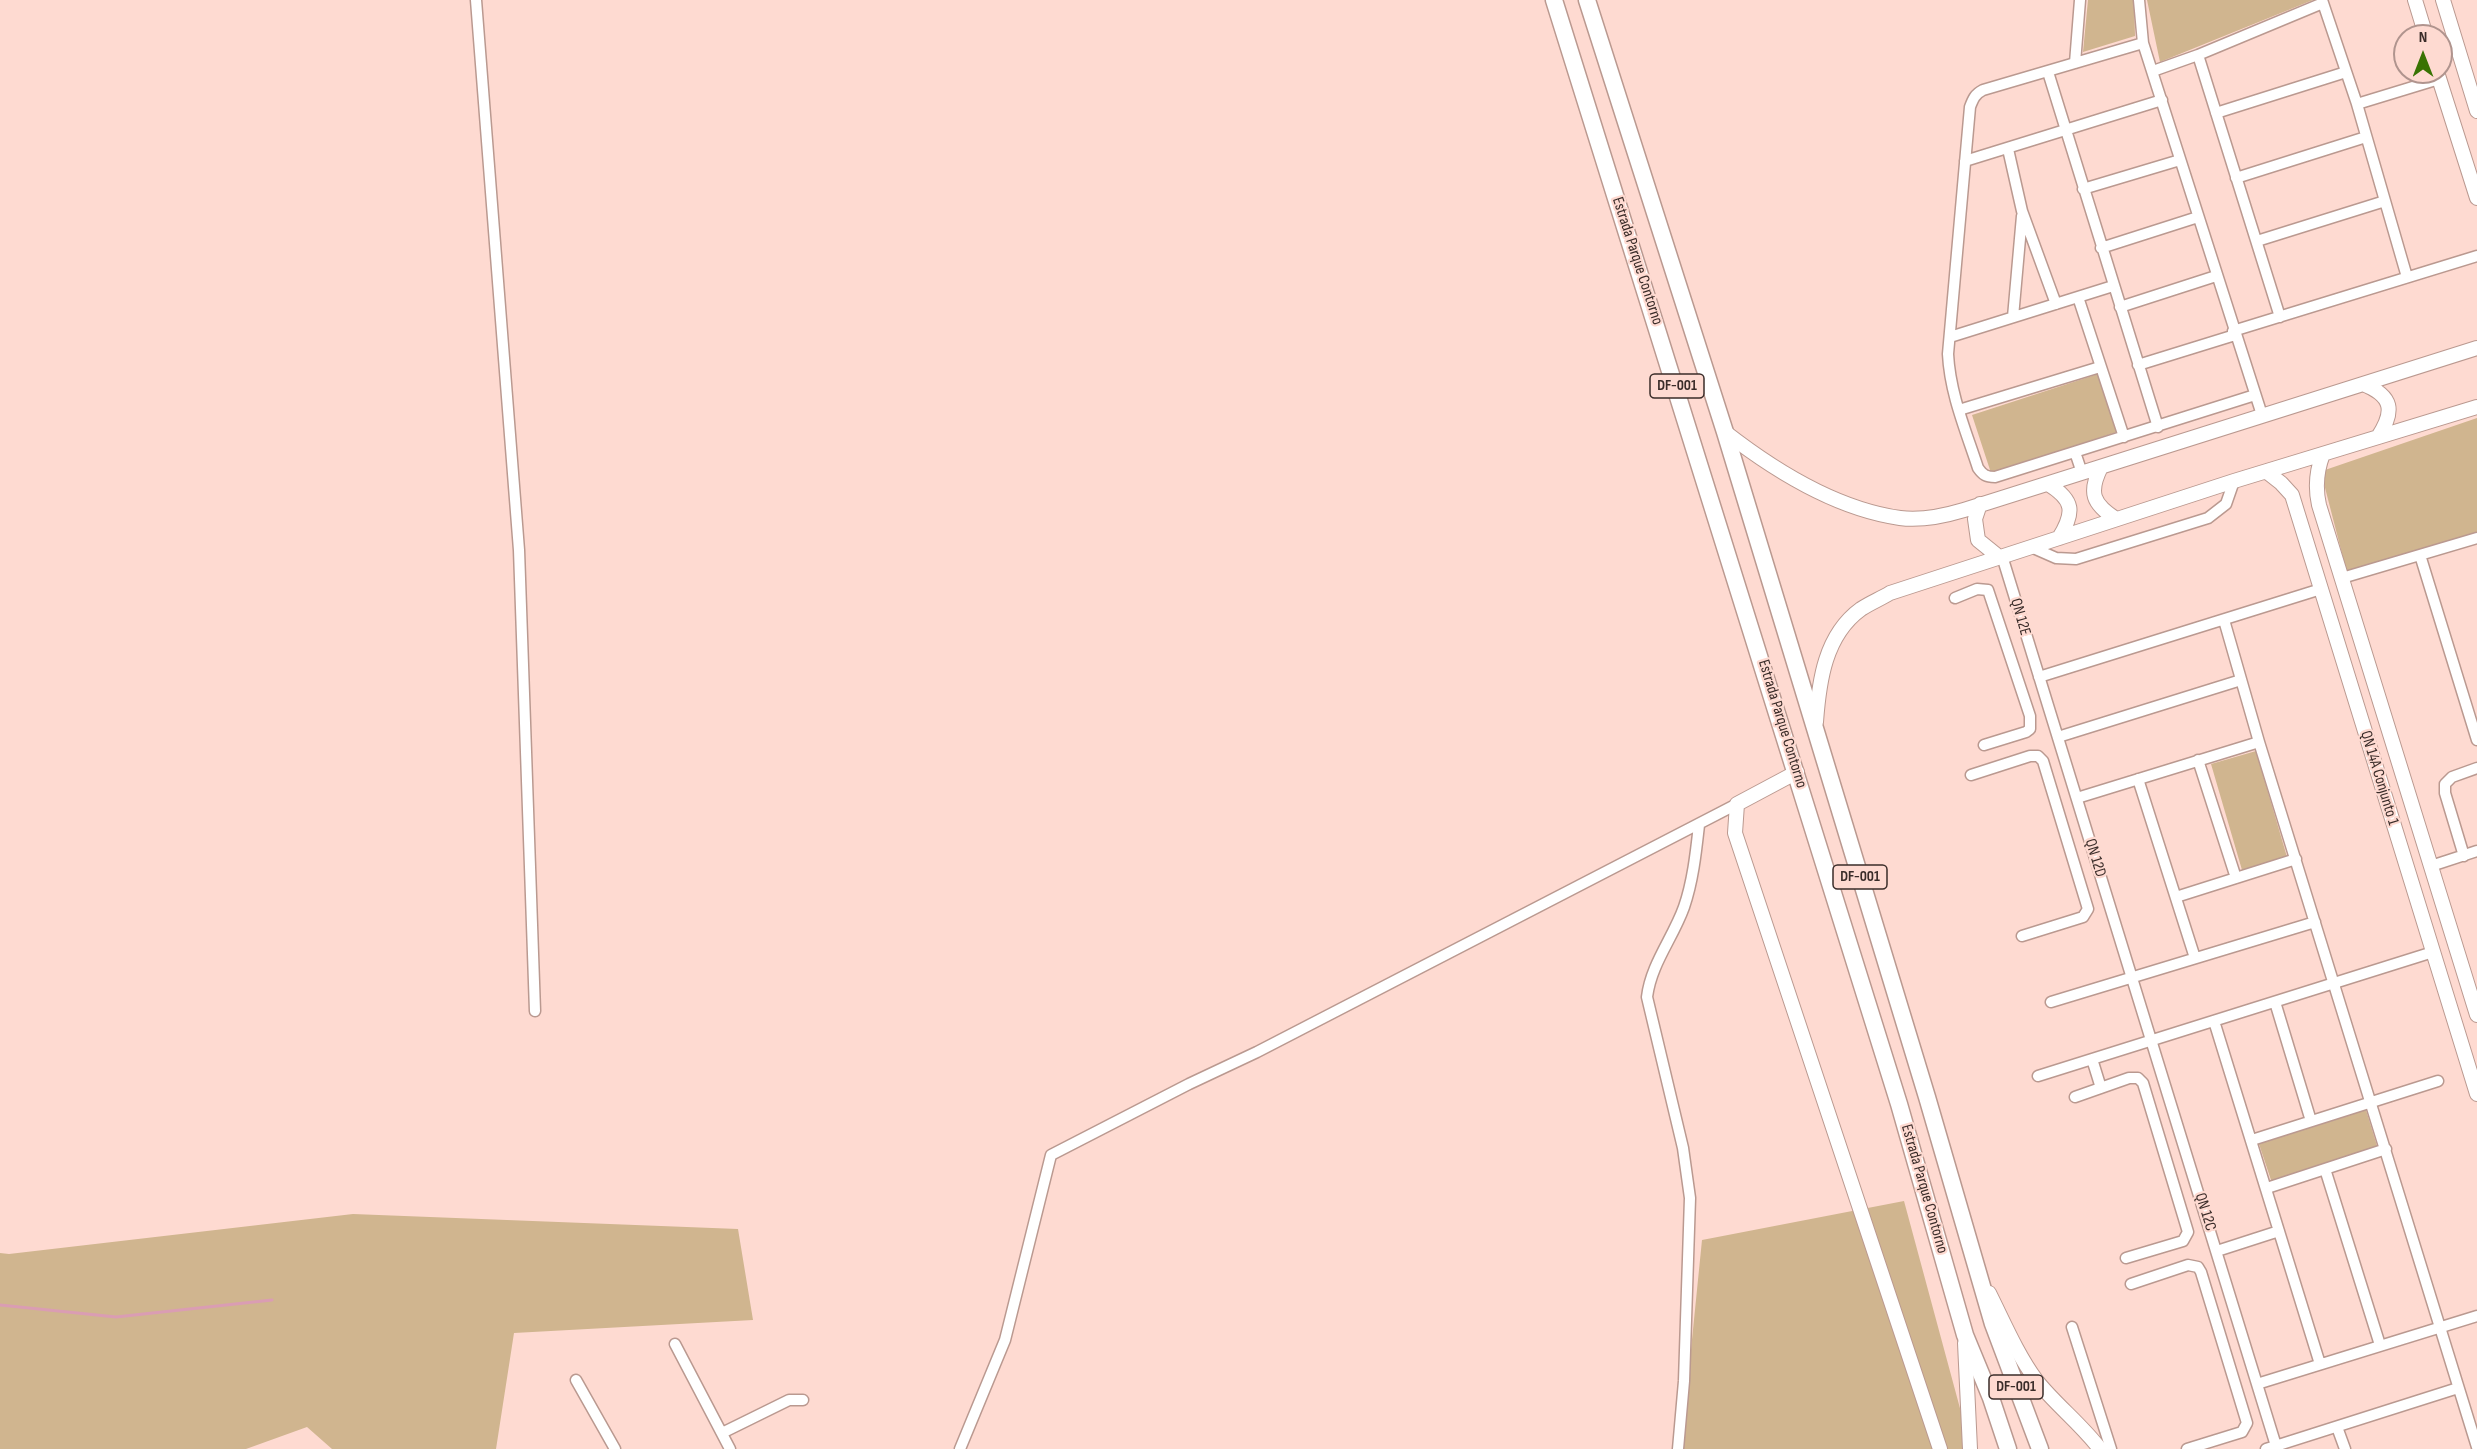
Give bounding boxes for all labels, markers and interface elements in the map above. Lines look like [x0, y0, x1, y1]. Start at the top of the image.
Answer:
north arrow [2393, 24, 2453, 84]
text: N [2419, 28, 2427, 47]
street label: Estrada Parque Contorno [1607, 195, 1667, 327]
road number: DF-001 [1650, 374, 1704, 398]
street label: QN 12E [2006, 596, 2034, 638]
street label: Estrada Parque Contorno [1753, 658, 1811, 790]
street label: QN 14A Conjunto 1 [2356, 729, 2402, 827]
street label: QN 12D [2080, 837, 2110, 879]
road number: DF-001 [1833, 865, 1887, 889]
street label: Estrada Parque Contorno [1896, 1122, 1952, 1256]
street label: QN 12C [2190, 1191, 2220, 1233]
road number: DF-001 [1989, 1375, 2043, 1399]

